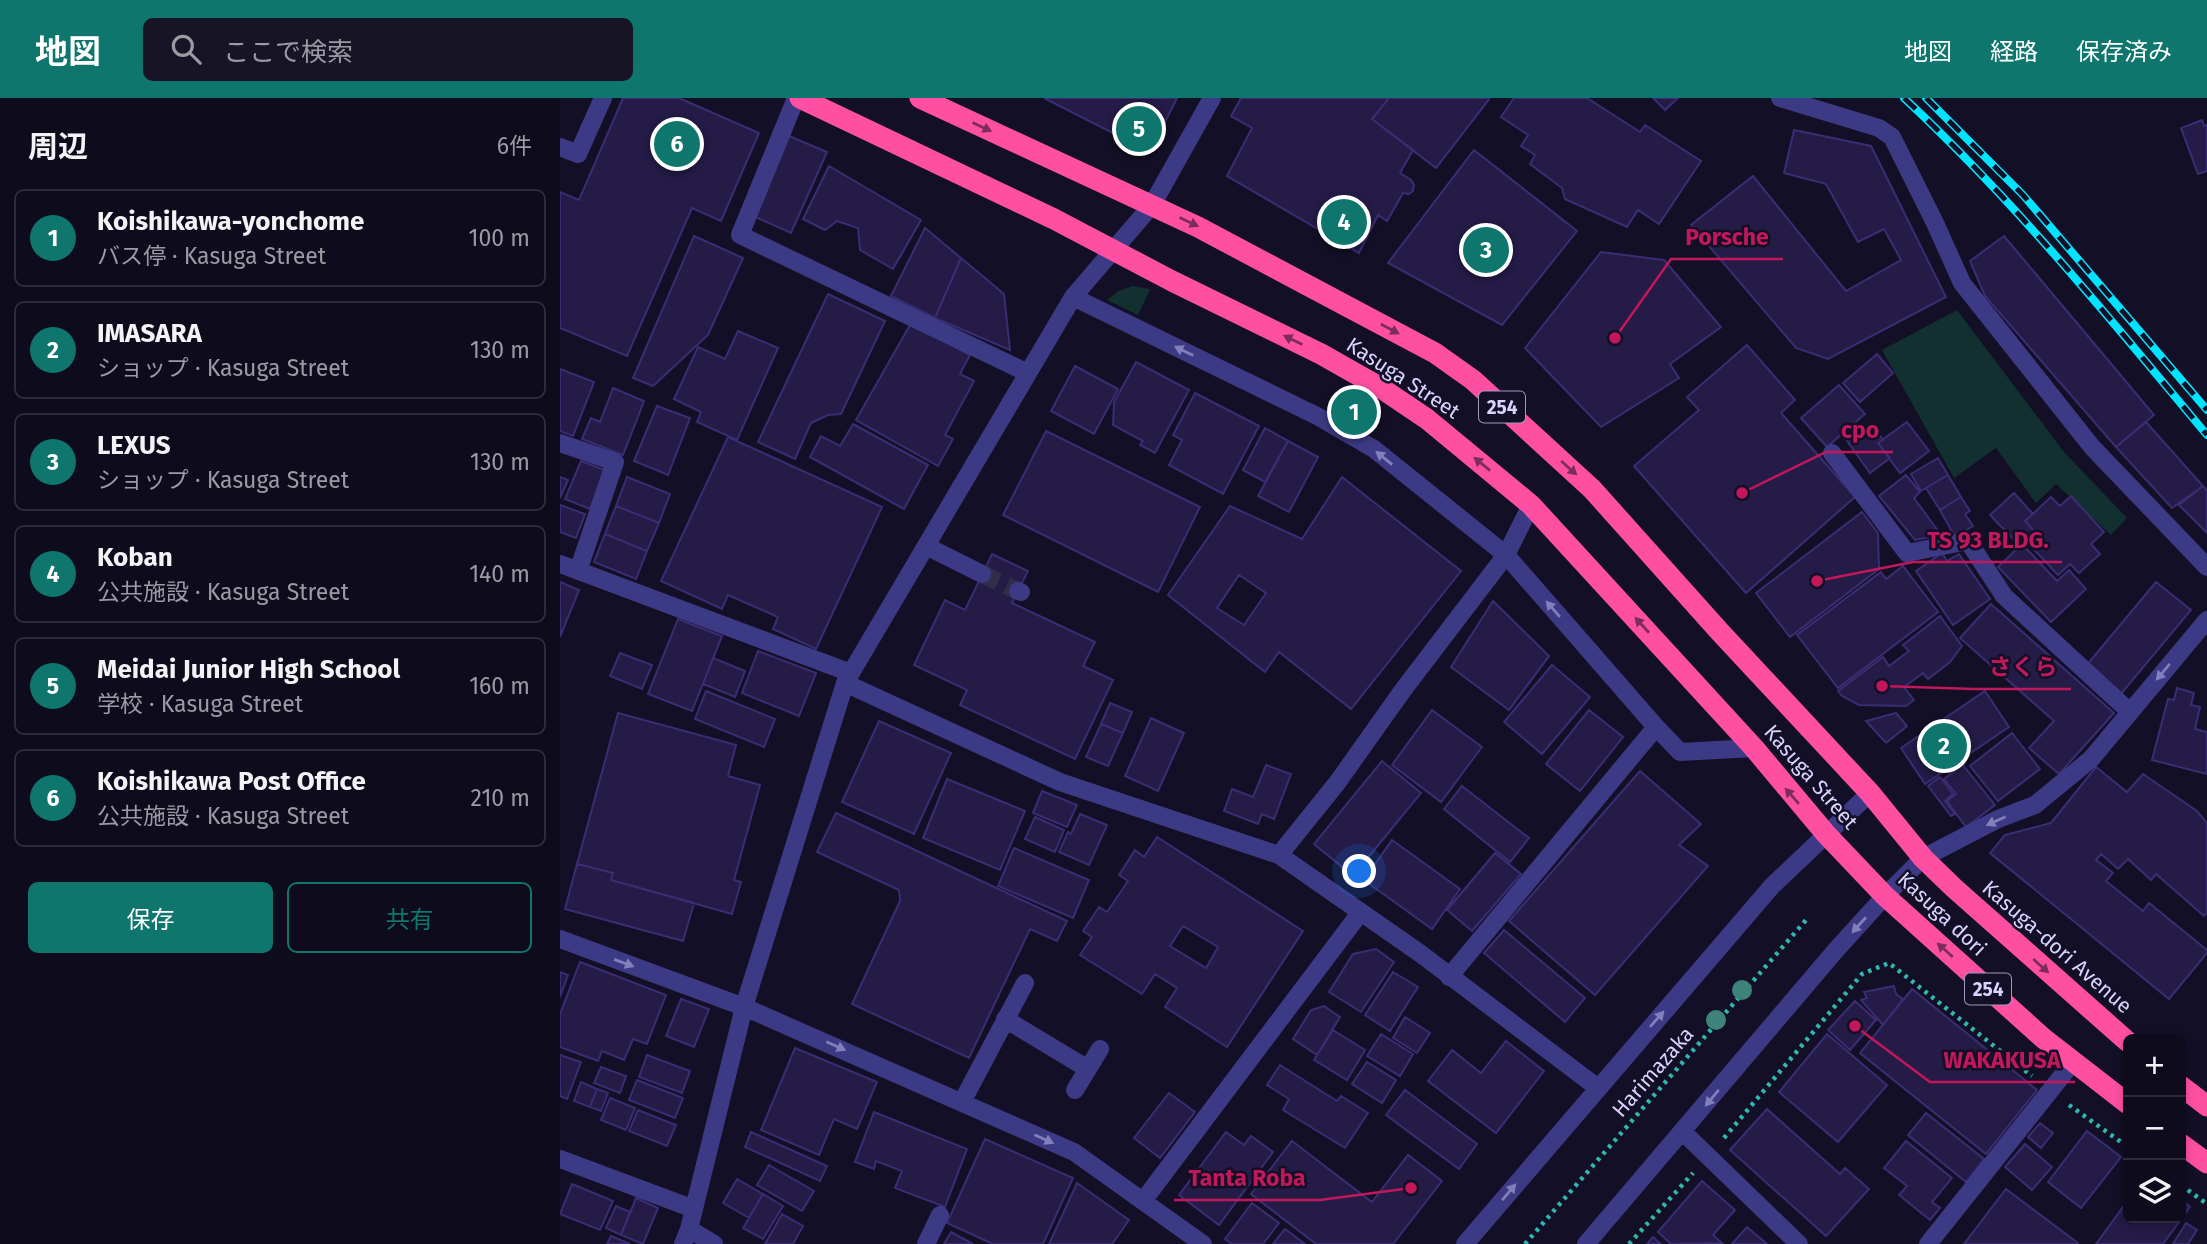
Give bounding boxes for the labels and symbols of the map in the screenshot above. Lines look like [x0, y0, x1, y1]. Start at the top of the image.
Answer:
pin: 5 [1116, 103, 1162, 155]
pin: 6 [654, 118, 700, 170]
one-way arrow [972, 121, 992, 133]
pin: 4 [1321, 196, 1367, 248]
callout: Porsche [1671, 215, 1783, 259]
one-way arrow [1179, 217, 1199, 228]
text: Porsche [1685, 223, 1769, 251]
pin: 3 [1463, 224, 1509, 276]
one-way arrow [1380, 323, 1399, 335]
street label: Kasuga Street [1341, 332, 1465, 425]
one-way arrow [1283, 335, 1303, 346]
one-way arrow [1174, 345, 1194, 357]
pin: 1 [1331, 386, 1377, 438]
road number: 254 [1479, 392, 1525, 422]
callout: cpo [1826, 408, 1893, 452]
text: cpo [1841, 416, 1879, 444]
one-way arrow [1376, 451, 1393, 466]
one-way arrow [1474, 457, 1492, 472]
one-way arrow [1560, 459, 1577, 475]
callout: TS 93 BLDG. [1913, 518, 2062, 562]
text: TS 93 BLDG. [1927, 526, 2049, 554]
one-way arrow [1546, 601, 1561, 618]
one-way arrow [1635, 617, 1651, 634]
callout: さくら [1974, 645, 2071, 689]
text: さくら [1989, 653, 2058, 681]
one-way arrow [2156, 663, 2171, 681]
street label: Kasuga Street [1759, 719, 1864, 835]
pin: 2 [1921, 720, 1967, 772]
one-way arrow [1785, 788, 1800, 805]
one-way arrow [1986, 815, 2006, 827]
your location [1342, 854, 1376, 888]
street label: Kasuga dori [1892, 866, 1992, 962]
street label: Kasuga-dori Avenue [1977, 875, 2137, 1019]
one-way arrow [1851, 916, 1867, 934]
one-way arrow [1936, 943, 1953, 959]
one-way arrow [614, 957, 635, 968]
one-way arrow [2032, 958, 2050, 974]
road number: 254 [1965, 974, 2011, 1004]
one-way arrow [1649, 1011, 1664, 1028]
street label: Harimazaka [1607, 1021, 1699, 1123]
callout: WAKAKUSA [1930, 1038, 2075, 1082]
one-way arrow [825, 1041, 846, 1052]
text: WAKAKUSA [1944, 1046, 2061, 1074]
one-way arrow [1704, 1089, 1719, 1107]
one-way arrow [1033, 1133, 1054, 1144]
callout: Tanta Roba [1174, 1156, 1320, 1200]
text: Tanta Roba [1188, 1164, 1306, 1192]
one-way arrow [1501, 1184, 1516, 1201]

